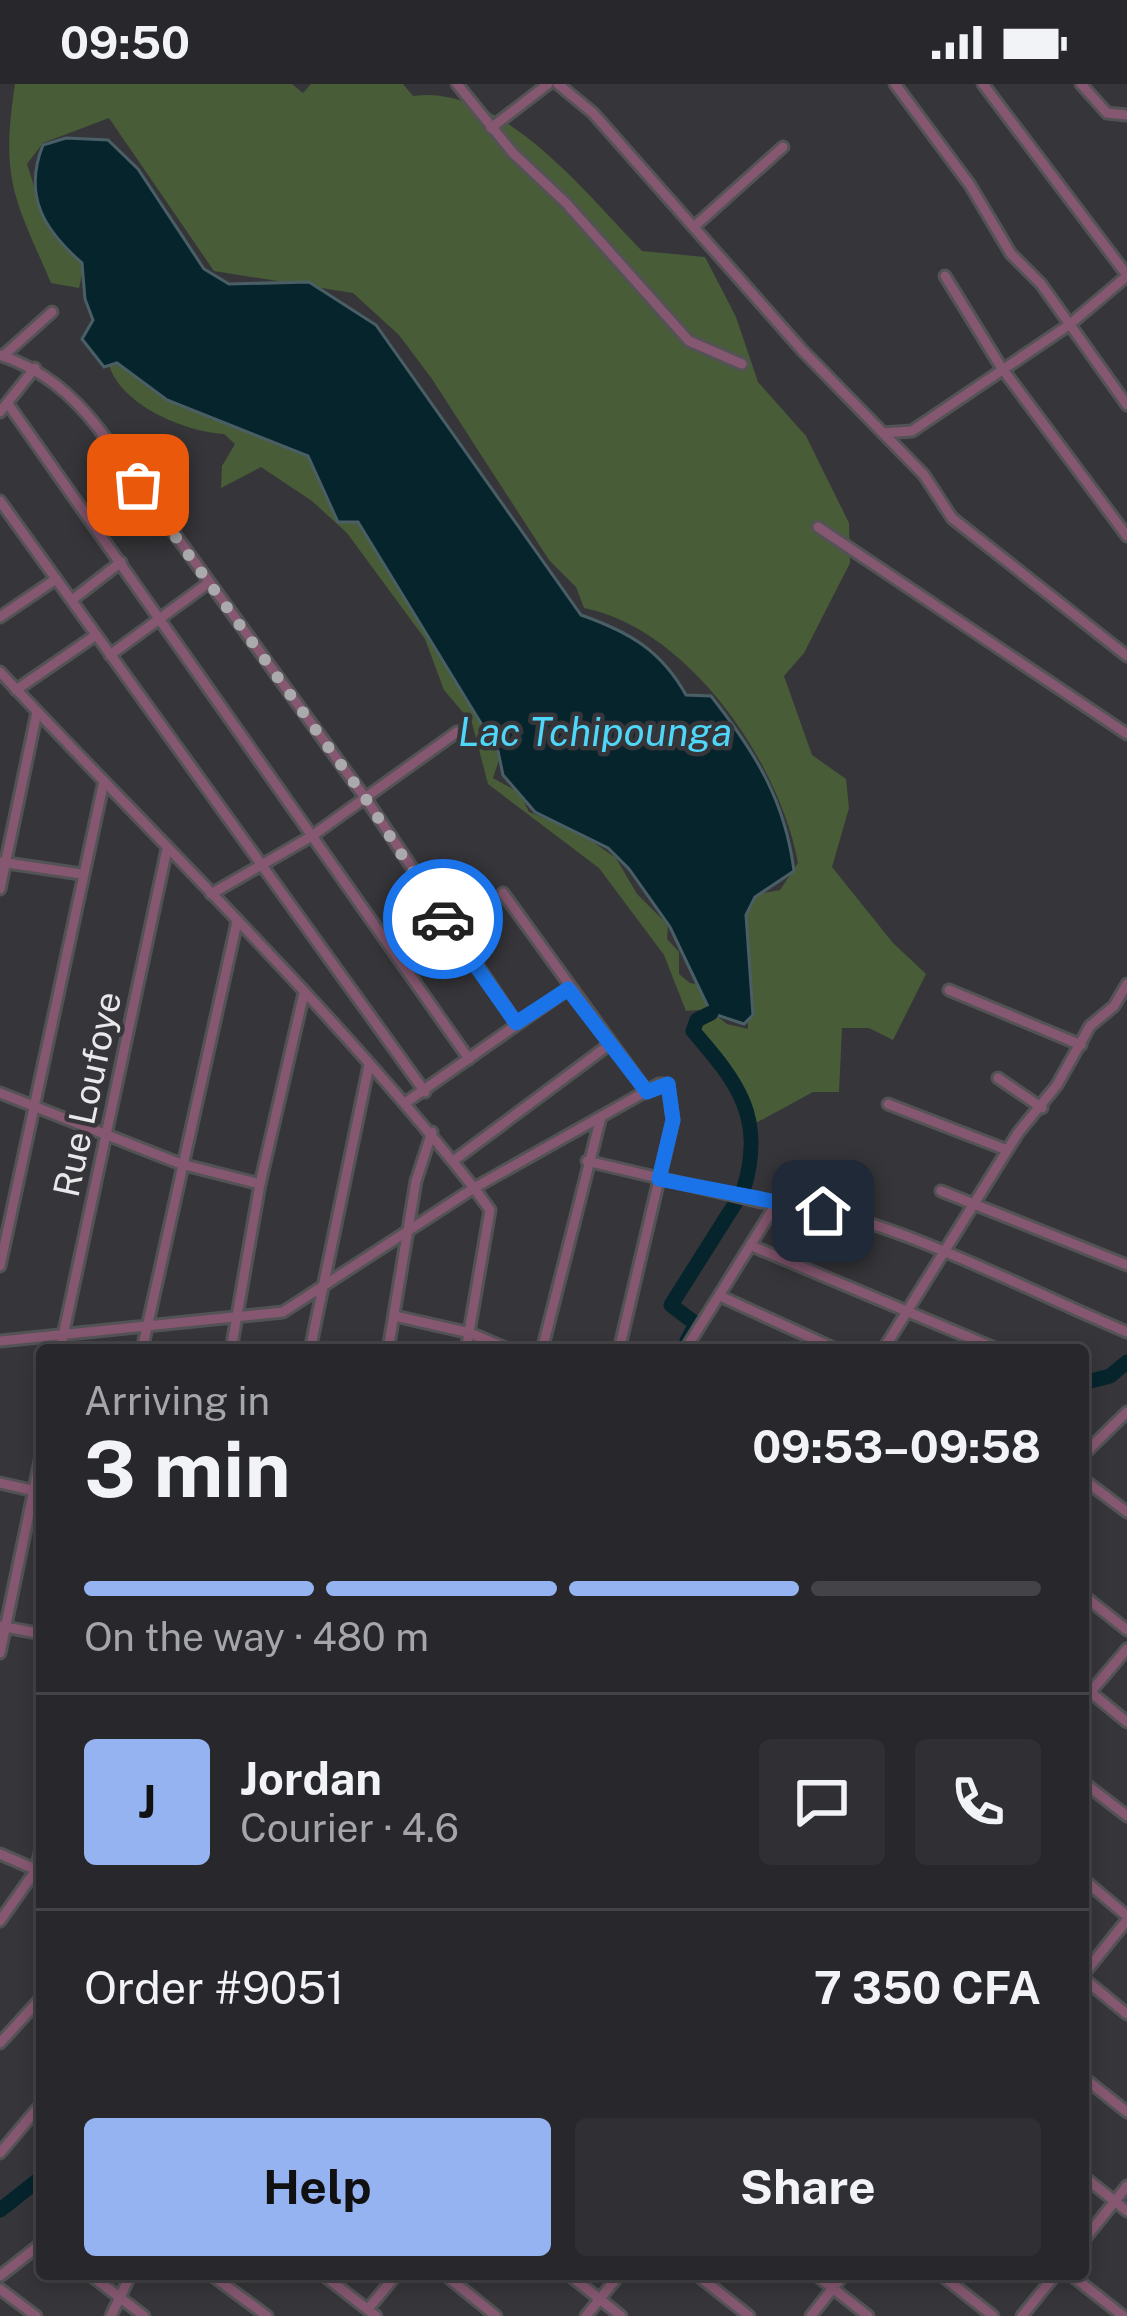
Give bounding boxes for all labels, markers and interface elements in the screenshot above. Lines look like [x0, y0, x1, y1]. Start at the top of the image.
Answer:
text: 09:50 [60, 16, 190, 69]
pin [87, 434, 189, 536]
icon: bag [105, 452, 171, 518]
water label: Lac Tchipounga [458, 709, 732, 755]
courier [383, 859, 503, 979]
icon: car [410, 886, 476, 952]
street label: Rue Loufoye [45, 988, 129, 1200]
pin [772, 1160, 874, 1262]
icon: home [790, 1178, 856, 1244]
text: Arriving in [84, 1378, 270, 1424]
text: 09:53–09:58 [752, 1420, 1041, 1473]
text: 3 min [84, 1423, 291, 1515]
text: On the way · 480 m [84, 1614, 429, 1660]
button: chat [759, 1739, 885, 1865]
button: phone [915, 1739, 1041, 1865]
text: Jordan [240, 1752, 382, 1805]
text: J [138, 1775, 156, 1828]
text: Courier · 4.6 [240, 1805, 459, 1851]
text: Order #9051 [84, 1961, 344, 2014]
text: 7 350 CFA [814, 1961, 1041, 2014]
button: Help [84, 2118, 551, 2256]
button: Share [575, 2118, 1041, 2256]

